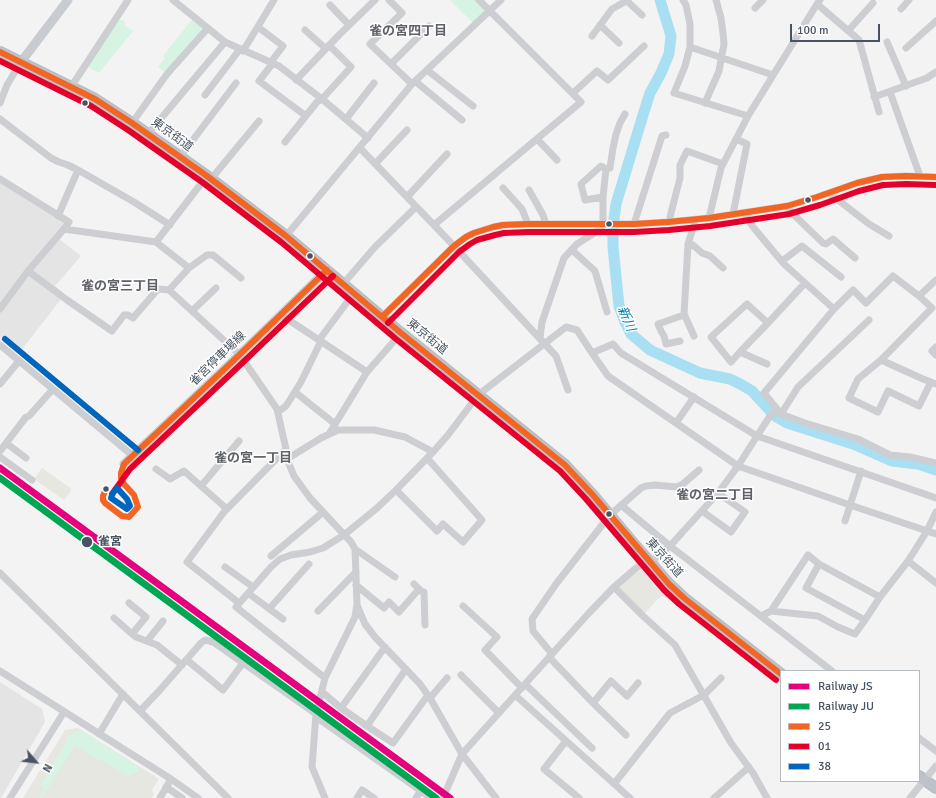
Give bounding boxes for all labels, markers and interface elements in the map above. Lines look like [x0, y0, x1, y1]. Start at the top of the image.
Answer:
scale bar [792, 16, 882, 42]
text: 100 m [797, 23, 829, 38]
district label: 雀の宮四丁目 [369, 24, 447, 40]
unlabelled marker [80, 98, 90, 108]
street label: 東京街道 [148, 115, 196, 155]
unlabelled marker [803, 195, 813, 205]
unlabelled marker [604, 219, 614, 229]
unlabelled marker [305, 251, 315, 261]
district label: 雀の宮三丁目 [81, 279, 159, 295]
water label: 新川 [614, 304, 638, 334]
street label: 東京街道 [404, 316, 450, 358]
street label: 雀宮停車場線 [187, 329, 249, 389]
district label: 雀の宮一丁目 [214, 451, 292, 467]
unlabelled marker [101, 484, 111, 494]
district label: 雀の宮二丁目 [676, 488, 754, 504]
unlabelled marker [604, 509, 614, 519]
marker: 雀宮 [80, 535, 94, 549]
place label: 雀宮 [98, 535, 122, 549]
street label: 東京街道 [643, 535, 685, 581]
legend [780, 670, 920, 782]
text: Railway JS [818, 679, 873, 694]
text: Railway JU [818, 699, 874, 714]
text: 25 [818, 719, 831, 734]
text: 01 [818, 739, 831, 754]
north arrow [16, 742, 56, 782]
text: 38 [818, 759, 831, 774]
text: N [40, 761, 55, 774]

